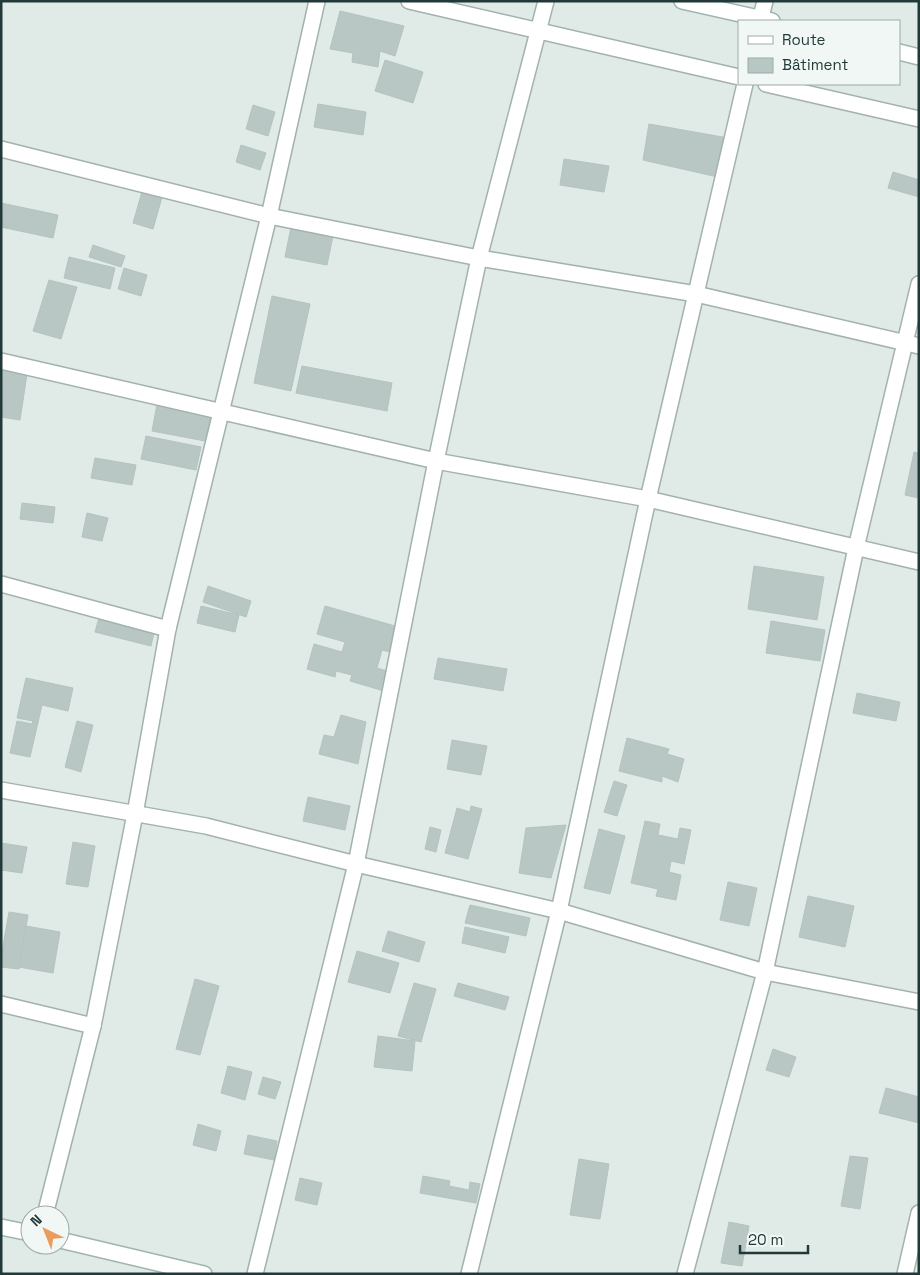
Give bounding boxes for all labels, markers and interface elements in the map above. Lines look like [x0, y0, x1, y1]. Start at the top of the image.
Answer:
legend [738, 20, 900, 85]
text: Route [782, 30, 826, 49]
text: Bâtiment [782, 55, 848, 74]
north arrow [20, 1205, 70, 1255]
text: N [27, 1211, 46, 1230]
scale bar [740, 1222, 808, 1254]
text: 20 m [748, 1230, 783, 1249]

